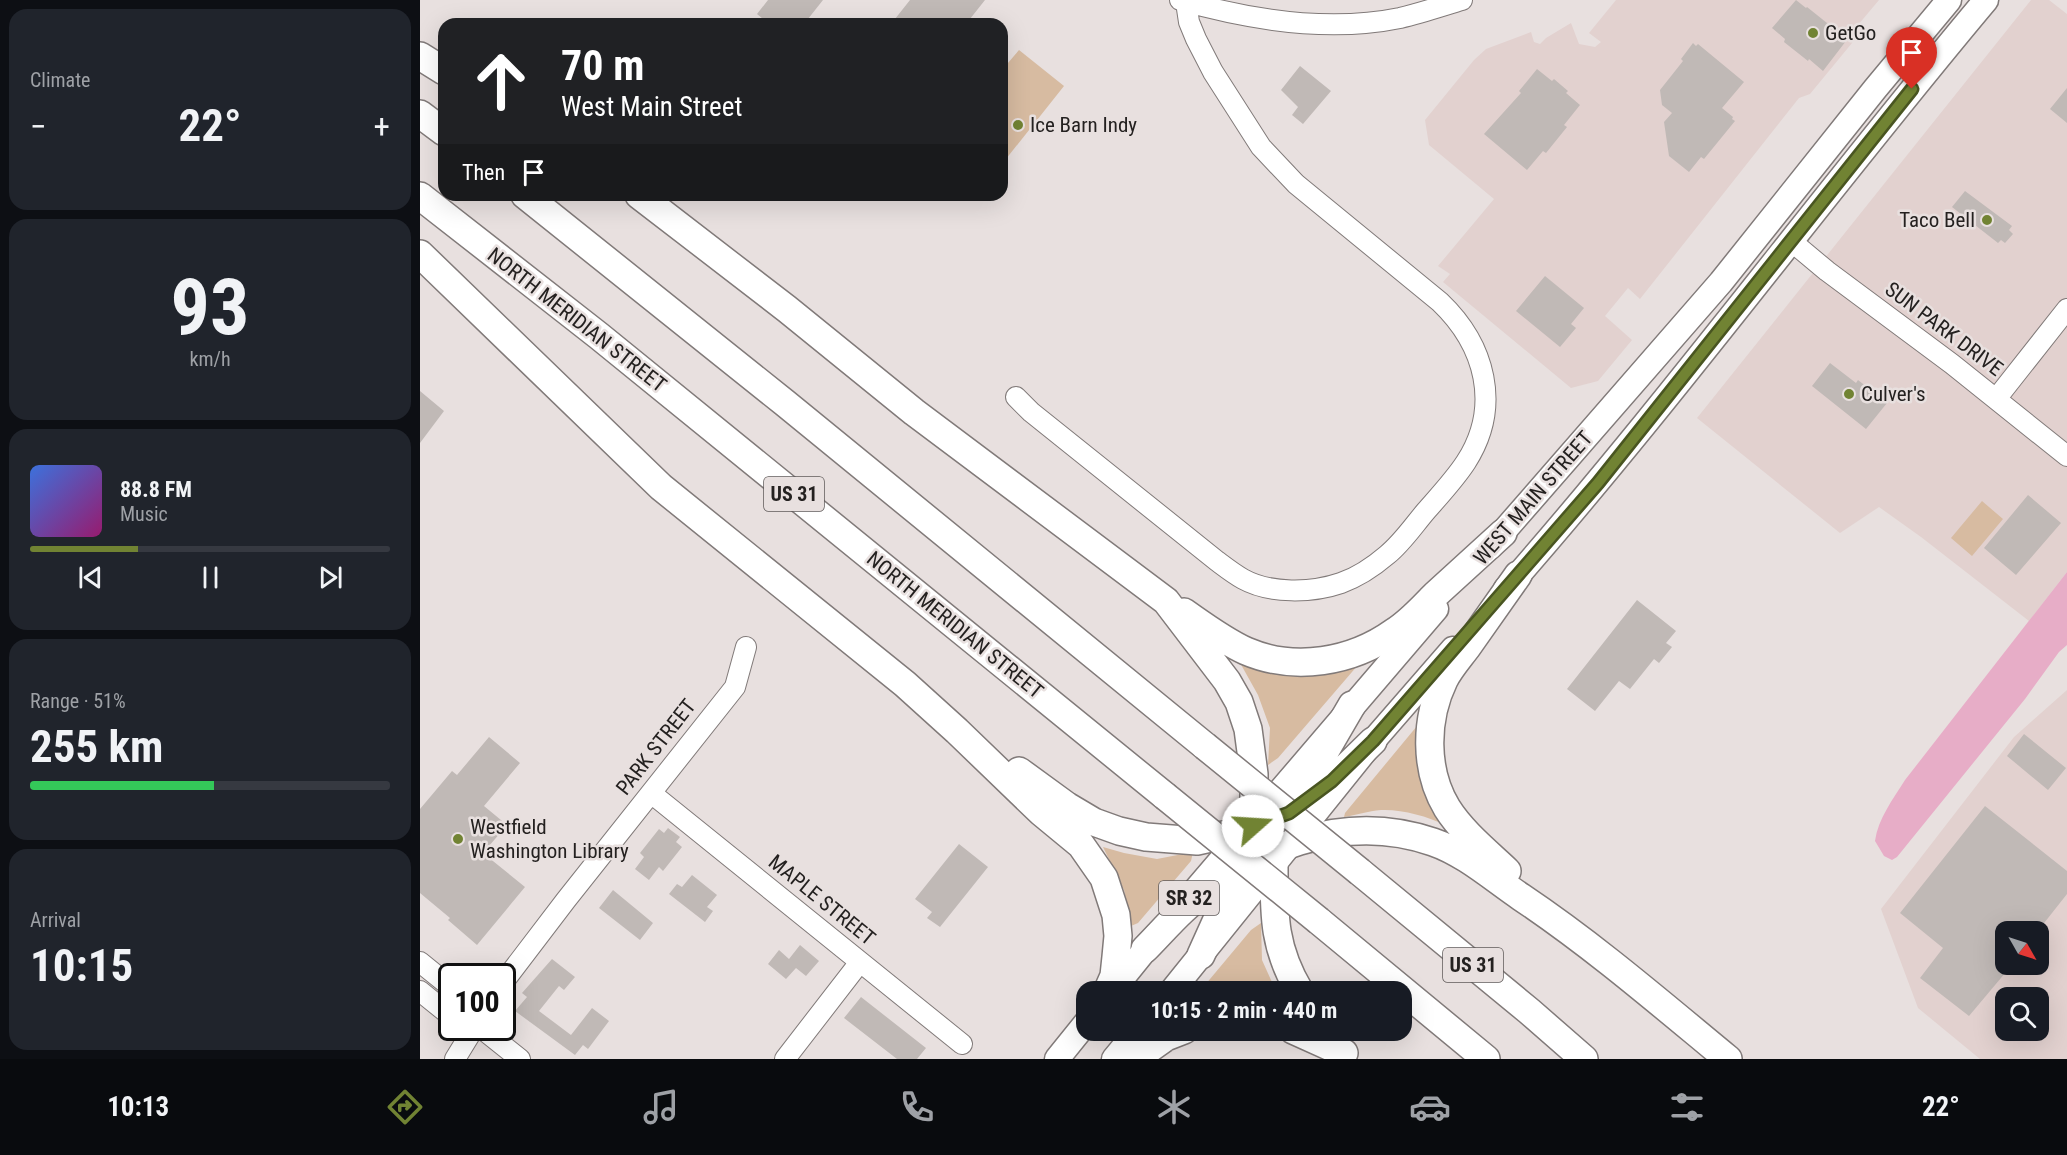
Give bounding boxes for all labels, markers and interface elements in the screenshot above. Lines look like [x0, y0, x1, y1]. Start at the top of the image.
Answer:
place label: GetGo [1825, 21, 1876, 45]
marker: GetGo [1806, 26, 1820, 40]
pin [1886, 27, 1937, 89]
icon: arrive [1895, 36, 1928, 69]
text: 70 m [561, 41, 644, 90]
icon: ahead [462, 42, 540, 120]
text: Climate [30, 68, 90, 92]
text: West Main Street [561, 91, 742, 123]
text: 22° [179, 99, 242, 152]
text: − [30, 107, 47, 146]
text: + [374, 107, 390, 146]
place label: Ice Barn Indy [1030, 113, 1137, 137]
marker: Ice Barn Indy [1011, 118, 1025, 132]
icon: arrive [517, 156, 550, 189]
text: Then [462, 160, 505, 185]
place label: Taco Bell [1899, 208, 1975, 232]
marker: Taco Bell [1980, 213, 1994, 227]
street label: NORTH MERIDIAN STREET [483, 243, 671, 397]
text: 93 [171, 262, 249, 353]
street label: SUN PARK DRIVE [1881, 277, 2007, 381]
text: km/h [189, 347, 231, 371]
place label: Culver's [1861, 382, 1926, 406]
marker: Culver's [1842, 387, 1856, 401]
street label: WEST MAIN STREET [1469, 426, 1597, 570]
text: 88.8 FM [120, 477, 192, 502]
road number: US 31 [764, 477, 824, 511]
text: Music [120, 502, 168, 526]
street label: NORTH MERIDIAN STREET [862, 547, 1048, 704]
icon: previous [74, 561, 107, 594]
icon: pause [194, 561, 227, 594]
icon: next [314, 561, 347, 594]
text: Range · 51% [30, 689, 126, 713]
street label: PARK STREET [611, 694, 701, 800]
text: 255 km [30, 720, 163, 773]
position arrow [1221, 794, 1285, 858]
place label: Westfield Washington Library [470, 815, 629, 863]
marker: Westfield Washington Library [451, 832, 465, 846]
street label: MAPLE STREET [764, 850, 880, 950]
road number: SR 32 [1159, 881, 1219, 915]
text: Arrival [30, 908, 81, 932]
north arrow [1995, 921, 2049, 975]
map controls [1995, 921, 2049, 1041]
text: 10:15 [30, 939, 133, 992]
road number: US 31 [1443, 948, 1503, 982]
speed limit sign: 100 [438, 963, 516, 1041]
button: search [1995, 987, 2049, 1041]
text: 10:15 · 2 min · 440 m [1151, 998, 1337, 1023]
icon: directions [384, 1086, 426, 1128]
icon: music [640, 1086, 682, 1128]
icon: phone [896, 1086, 938, 1128]
icon: climate [1153, 1086, 1195, 1128]
icon: car [1409, 1086, 1451, 1128]
icon: filters [1666, 1086, 1708, 1128]
text: 10:13 [107, 1091, 169, 1123]
text: 22° [1922, 1091, 1960, 1123]

